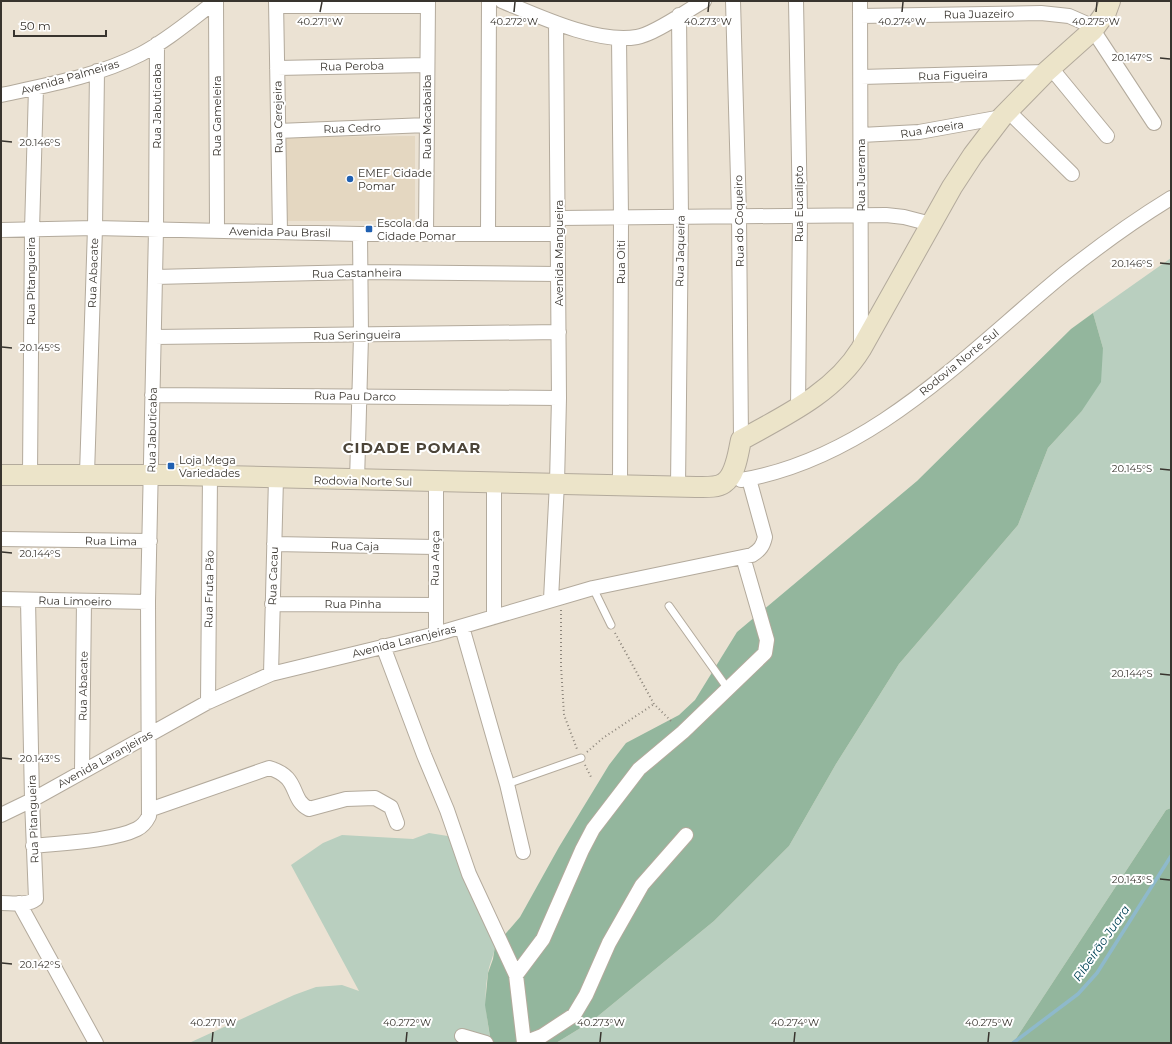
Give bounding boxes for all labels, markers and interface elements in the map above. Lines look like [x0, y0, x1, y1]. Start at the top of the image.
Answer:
street label: Rua Juazeiro [944, 6, 1014, 22]
scale bar [14, 12, 106, 38]
text: 40.271°W [297, 15, 343, 28]
text: 40.272°W [490, 15, 538, 28]
text: 40.273°W [684, 15, 732, 28]
text: 40.274°W [878, 15, 926, 28]
text: 40.275°W [1072, 15, 1120, 28]
text: 50 m [20, 18, 51, 33]
text: 20.147°S [1112, 51, 1152, 64]
street label: Avenida Palmeiras [19, 56, 121, 98]
street label: Rua Peroba [320, 58, 384, 74]
street label: Rua Jabuticaba [150, 63, 164, 149]
street label: Rua Figueira [918, 67, 988, 83]
street label: Rua Macabaiba [420, 74, 434, 160]
street label: Rua Gameleira [210, 75, 224, 157]
street label: Rua Cerejeira [270, 80, 286, 154]
street label: Rua Aroeira [899, 117, 965, 141]
street label: Rua Cedro [323, 120, 381, 136]
text: 20.146°S [20, 136, 60, 149]
street label: Rua Juerama [854, 139, 868, 211]
place label: EMEF Cidade Pomar [358, 166, 432, 193]
street label: Rua Eucalipto [792, 166, 806, 242]
marker: EMEF Cidade Pomar [345, 174, 355, 184]
street label: Rua do Coqueiro [731, 175, 747, 267]
street label: Avenida Mangueira [552, 200, 566, 306]
street label: Rua Jaqueira [672, 215, 688, 287]
place label: Escola da Cidade Pomar [377, 216, 456, 243]
street label: Avenida Pau Brasil [229, 224, 331, 240]
marker: Escola da Cidade Pomar [364, 224, 374, 234]
street label: Rua Pitangueira [24, 237, 38, 325]
street label: Rua Abacate [85, 237, 101, 308]
street label: Rua Oiti [614, 240, 628, 284]
text: 20.146°S [1112, 257, 1152, 270]
street label: Rua Castanheira [312, 265, 402, 281]
street label: Rodovia Norte Sul [916, 326, 1002, 398]
street label: Rua Seringueira [313, 327, 401, 343]
text: 20.145°S [20, 341, 60, 354]
street label: Rua Jabuticaba [144, 387, 160, 473]
street label: Rua Pau Darco [314, 388, 396, 404]
district label: CIDADE POMAR [343, 438, 481, 457]
place label: Loja Mega Variedades [179, 453, 241, 480]
marker: Loja Mega Variedades [166, 461, 176, 471]
text: 20.145°S [1112, 462, 1152, 475]
street label: Rodovia Norte Sul [314, 473, 412, 489]
street label: Rua Araça [428, 530, 442, 586]
street label: Rua Lima [85, 534, 137, 548]
street label: Rua Caja [331, 539, 379, 553]
street label: Rua Cacau [265, 546, 281, 606]
text: 20.144°S [19, 547, 61, 560]
street label: Rua Fruta Pão [201, 550, 217, 628]
street label: Rua Limoeiro [38, 593, 112, 609]
street label: Rua Pinha [325, 597, 381, 611]
street label: Avenida Laranjeiras [351, 621, 458, 661]
street label: Rua Abacate [75, 650, 91, 721]
text: 20.144°S [1111, 667, 1153, 680]
street label: Avenida Laranjeiras [55, 727, 156, 791]
text: 20.143°S [20, 752, 60, 765]
street label: Rua Pitangueira [24, 774, 42, 864]
text: 20.143°S [1112, 873, 1152, 886]
water label: Ribeirão Juara [1069, 902, 1133, 984]
text: 20.142°S [20, 958, 60, 971]
text: 40.271°W [190, 1016, 236, 1029]
text: 40.272°W [383, 1016, 431, 1029]
text: 40.273°W [577, 1016, 625, 1029]
text: 40.274°W [771, 1016, 819, 1029]
text: 40.275°W [965, 1016, 1013, 1029]

